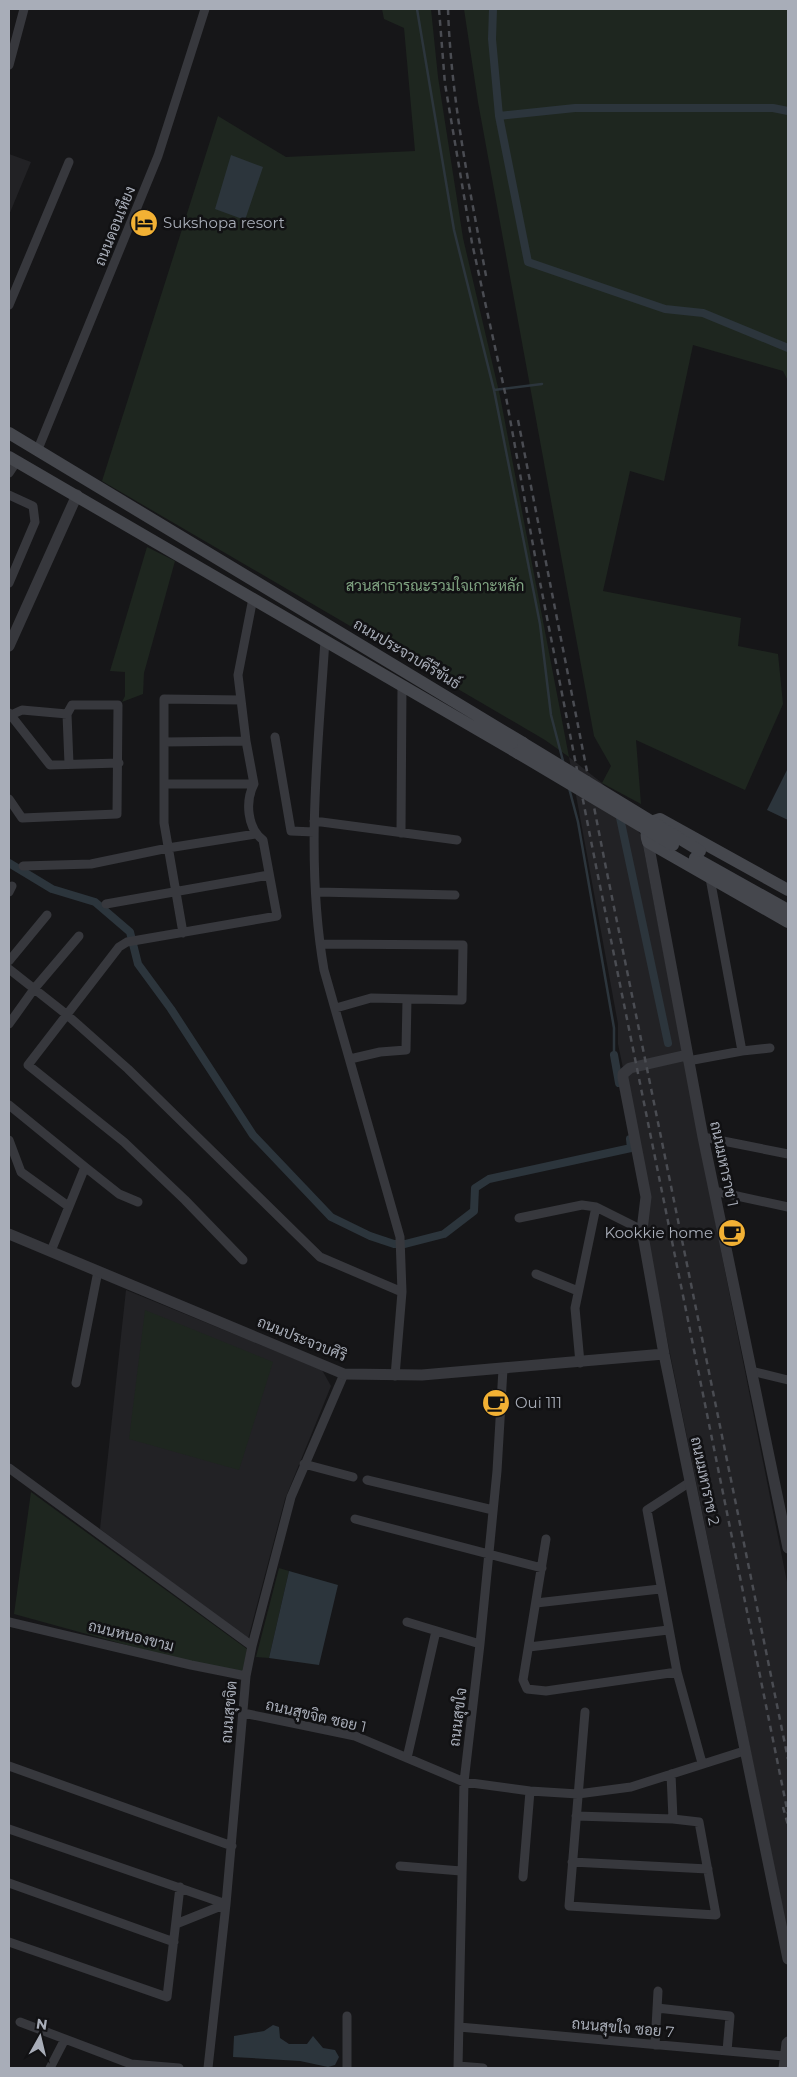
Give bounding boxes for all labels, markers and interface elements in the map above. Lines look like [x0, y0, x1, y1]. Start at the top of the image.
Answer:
street label: ถนนดอนเหียง [90, 183, 139, 269]
hotel icon: Sukshopa resort [129, 208, 159, 238]
place label: Sukshopa resort [163, 213, 285, 232]
park label: สวนสาธารณะรวมใจเกาะหลัก [346, 576, 524, 595]
street label: ถนนประจวบคีรีขันธ์ [350, 614, 464, 693]
street label: ถนนมหาราช 1 [706, 1119, 743, 1208]
cafe icon: Kookkie home [717, 1218, 747, 1248]
place label: Kookkie home [604, 1223, 713, 1242]
street label: ถนนประจวบศิริ [255, 1312, 350, 1365]
cafe icon: Oui 111 [481, 1388, 511, 1418]
place label: Oui 111 [515, 1393, 562, 1412]
street label: ถนนมหาราช 2 [687, 1435, 724, 1527]
street label: ถนนหนองขาม [86, 1616, 176, 1655]
street label: ถนนสุขจิต [216, 1680, 243, 1744]
street label: ถนนสุขใจ [444, 1686, 473, 1748]
street label: ถนนสุขจิต ซอย 1 [263, 1695, 368, 1738]
north arrow [15, 2012, 65, 2062]
text: N [35, 2014, 49, 2034]
street label: ถนนสุขใจ ซอย 7 [571, 2014, 675, 2043]

